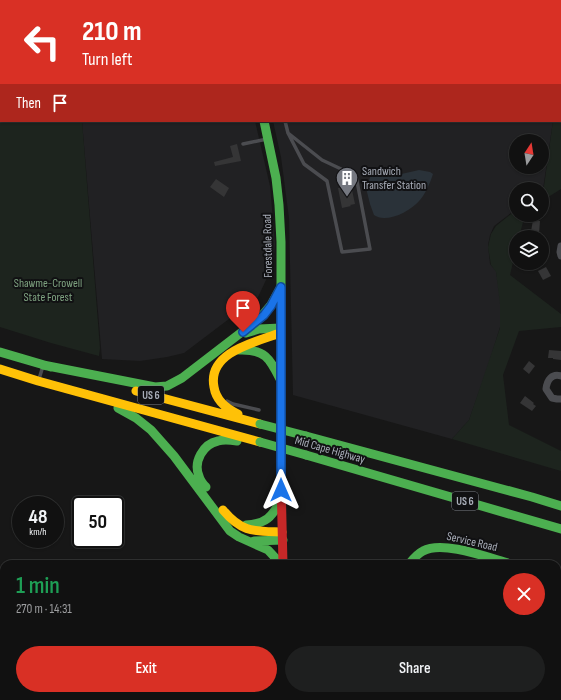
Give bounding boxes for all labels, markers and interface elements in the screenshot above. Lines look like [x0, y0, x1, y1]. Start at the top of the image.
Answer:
text: 210 m [82, 15, 142, 48]
icon: left [16, 16, 68, 68]
text: Turn left [82, 49, 133, 70]
icon: arrive [49, 92, 71, 114]
text: Then [16, 94, 41, 113]
north arrow [509, 134, 549, 174]
map controls [509, 134, 549, 270]
place label: Sandwich Transfer Station [362, 164, 426, 193]
building icon: Sandwich Transfer Station [334, 165, 360, 198]
button: search [509, 182, 549, 222]
street label: Forestdale Road [260, 214, 276, 278]
button: layers [509, 230, 549, 270]
park label: Shawme-Crowell State Forest [14, 276, 82, 305]
pin [226, 291, 260, 332]
icon: arrive [232, 297, 254, 319]
road number: US 6 [138, 386, 164, 404]
street label: Mid Cape Highway [293, 433, 367, 467]
position arrow [260, 469, 302, 511]
road number: US 6 [452, 492, 478, 510]
speed limit sign: 50 [72, 496, 124, 548]
text: 48 [29, 505, 47, 529]
text: km/h [29, 526, 47, 538]
street label: Service Road [445, 529, 499, 555]
text: 1 min [16, 571, 60, 600]
button: close [503, 573, 545, 615]
text: 270 m · 14:31 [16, 601, 72, 617]
button: Exit [16, 646, 277, 692]
button: Share [285, 646, 545, 692]

